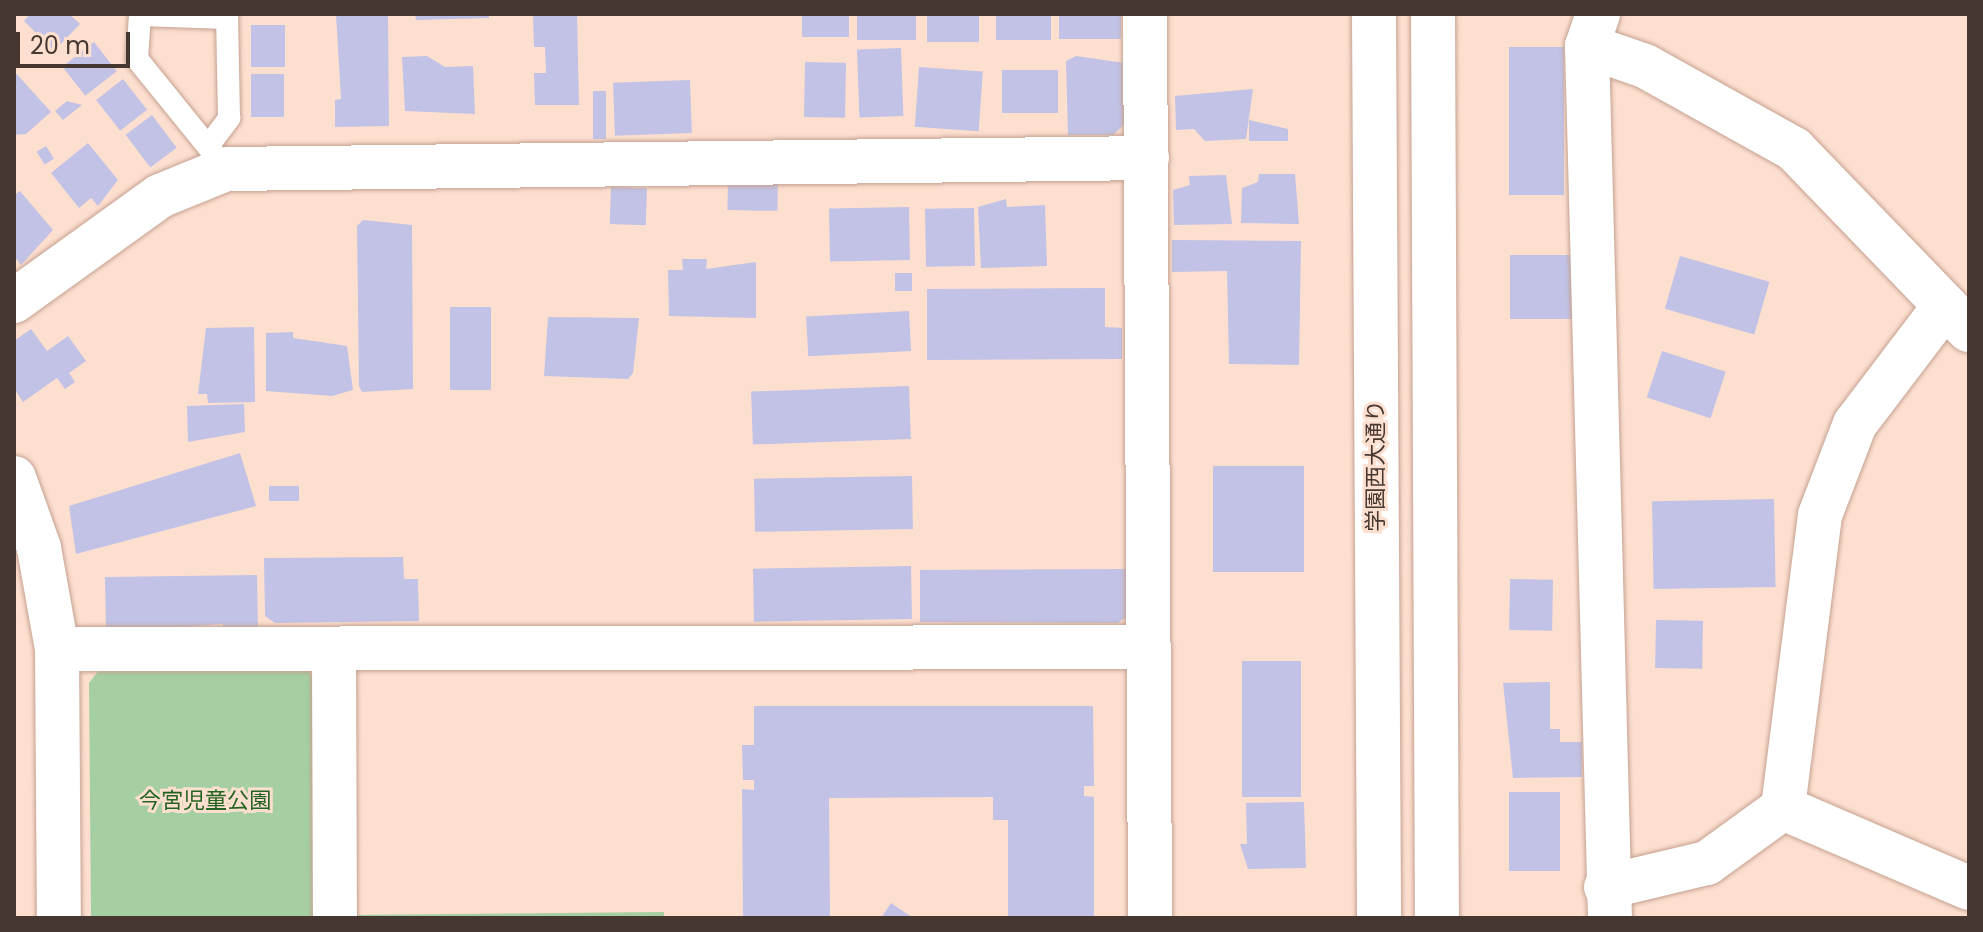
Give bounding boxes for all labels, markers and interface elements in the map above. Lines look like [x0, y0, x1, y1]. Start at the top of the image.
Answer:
scale bar [20, 16, 134, 66]
text: 20 m [30, 29, 90, 62]
street label: 学園西大通り [1363, 400, 1389, 532]
park label: 今宮児童公園 [139, 788, 271, 814]

